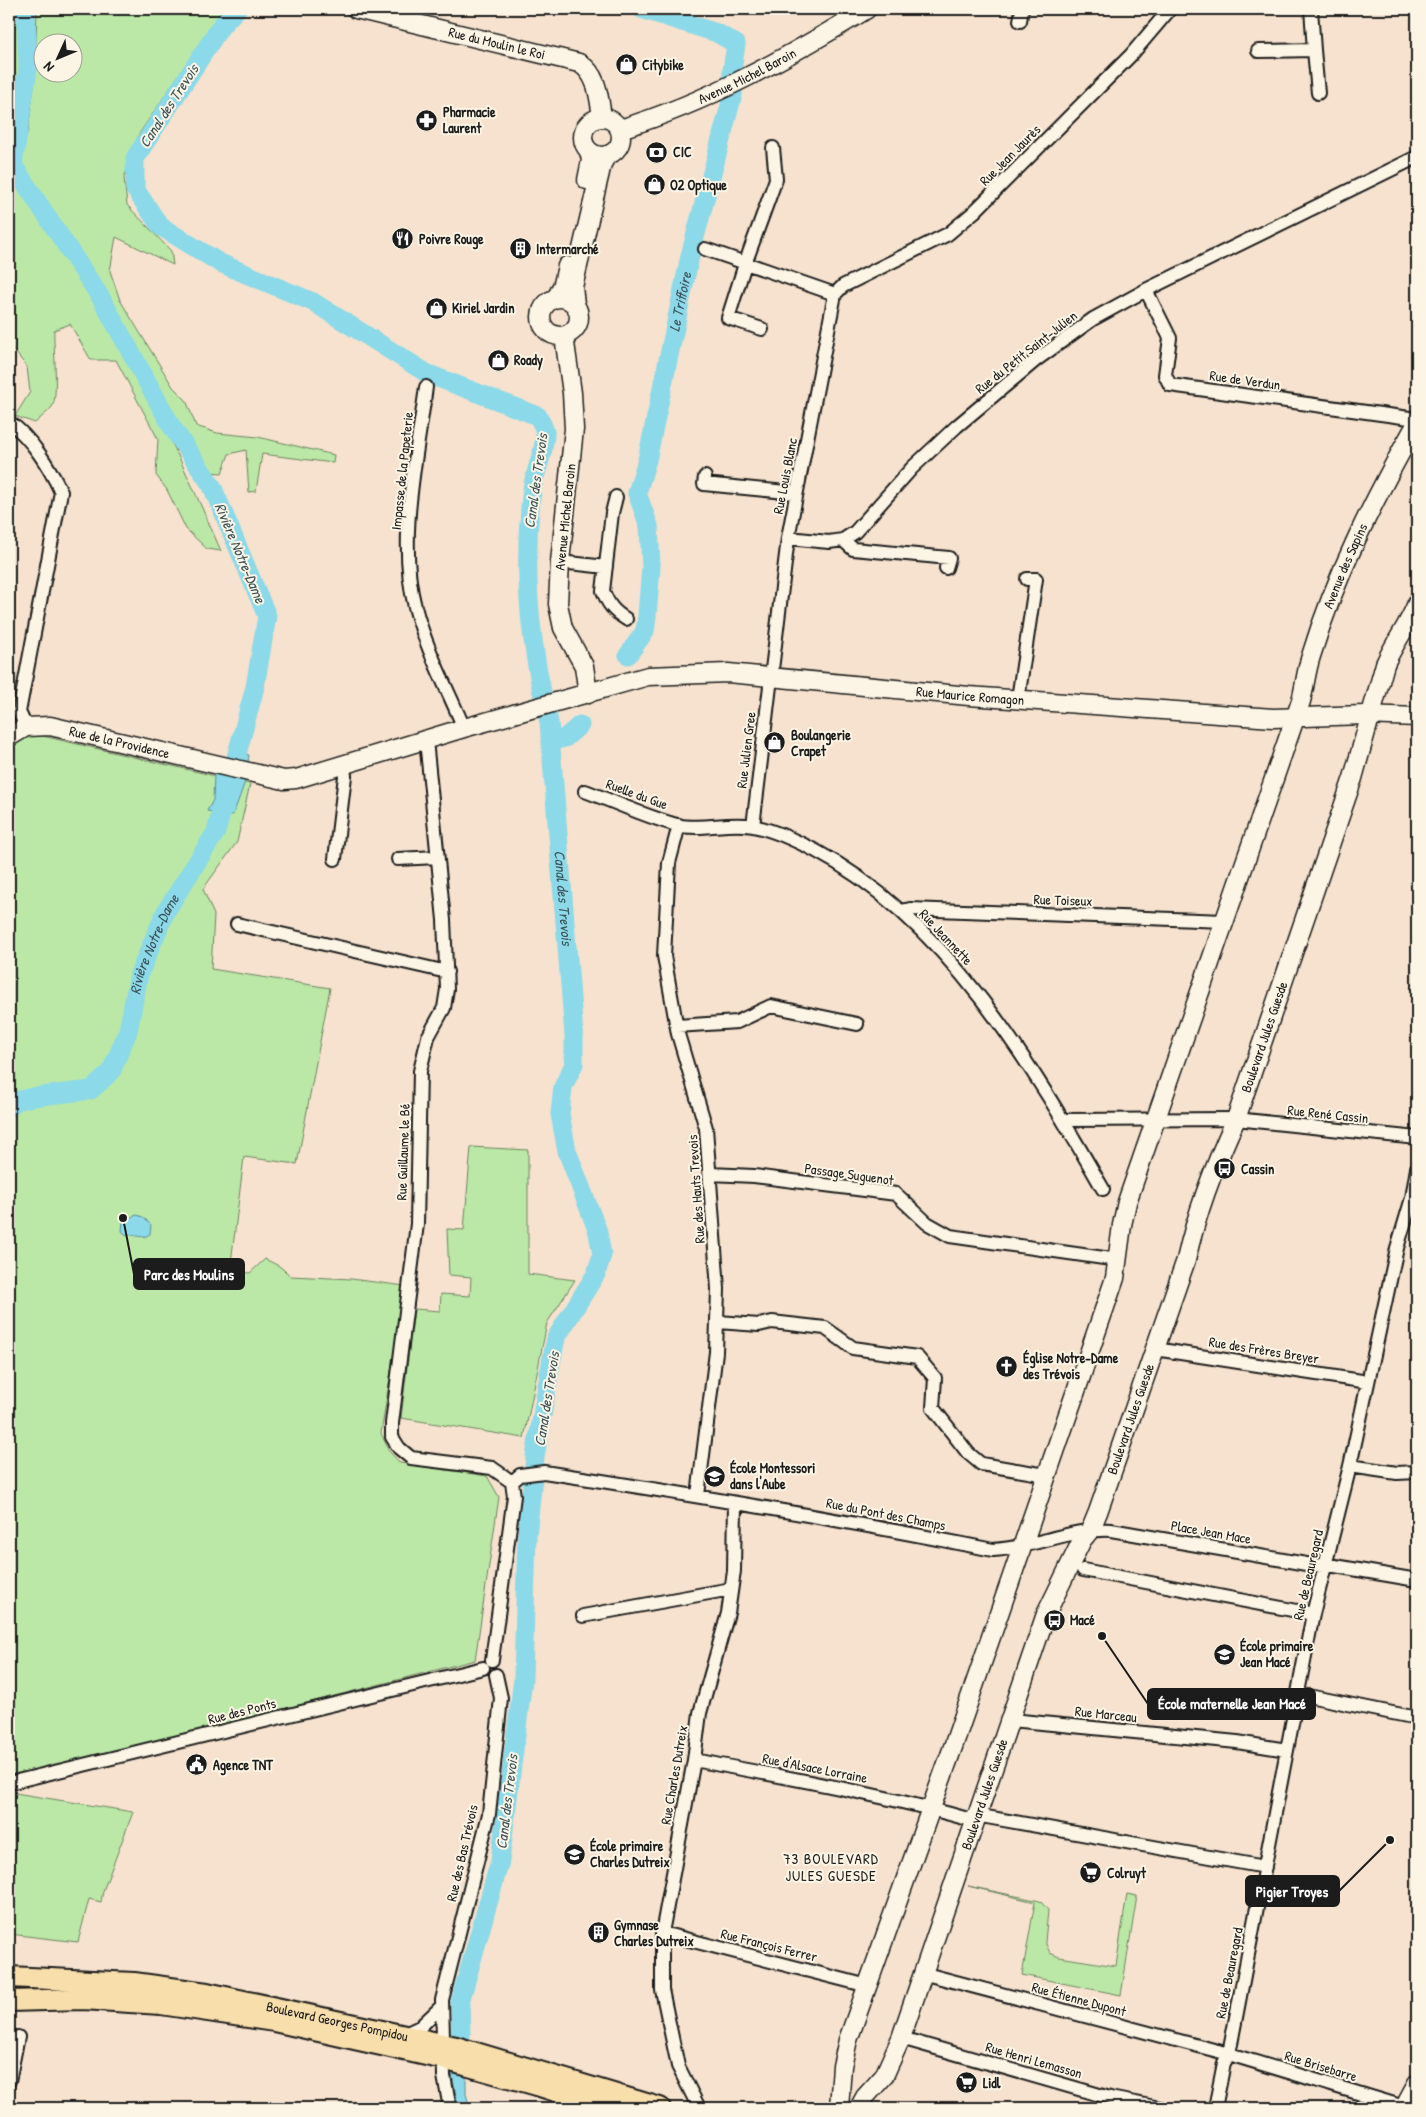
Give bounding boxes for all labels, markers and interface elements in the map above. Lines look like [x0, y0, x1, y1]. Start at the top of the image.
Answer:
street label: Rue du Moulin le Roi [447, 22, 547, 64]
north arrow [32, 32, 82, 82]
street label: Avenue Michel Baroin [695, 43, 799, 108]
shop icon: Citybike [614, 53, 638, 77]
place label: Citybike [642, 55, 684, 76]
text: N [38, 58, 58, 77]
water label: Canal des Trevois [134, 59, 204, 151]
place label: Pharmacie Laurent [443, 102, 496, 137]
pharmacy icon: Pharmacie Laurent [415, 108, 439, 132]
street label: Rue Jean Jaurès [975, 120, 1044, 189]
bank icon: CIC [645, 140, 669, 164]
place label: CIC [673, 142, 692, 161]
shop icon: O2 Optique [642, 173, 666, 197]
place label: O2 Optique [670, 175, 727, 196]
restaurant icon: Poivre Rouge [391, 227, 415, 251]
place label: Poivre Rouge [419, 229, 484, 250]
building icon: Intermarché [508, 237, 532, 261]
place label: Intermarché [536, 239, 599, 258]
water label: Le Triffoire [663, 269, 697, 333]
shop icon: Kiriel Jardin [424, 296, 448, 320]
place label: Kiriel Jardin [452, 298, 514, 317]
street label: Rue du Petit Saint-Julien [971, 306, 1081, 397]
shop icon: Roady [486, 348, 510, 372]
place label: Roady [514, 350, 543, 371]
street label: Rue de Verdun [1208, 365, 1282, 394]
street label: Impasse de la Papeterie [386, 410, 418, 531]
water label: Canal des Trevois [518, 431, 553, 530]
street label: Rue Louis Blanc [768, 436, 801, 516]
street label: Avenue Michel Baroin [549, 463, 580, 571]
water label: Rivière Notre-Dame [210, 500, 271, 607]
street label: Avenue des Sapins [1318, 520, 1372, 611]
street label: Rue Maurice Romagon [915, 681, 1025, 709]
street label: Rue Julien Gree [731, 710, 760, 789]
street label: Rue de la Providence [67, 721, 172, 762]
place label: Boulangerie Crapet [791, 725, 851, 762]
shop icon: Boulangerie Crapet [763, 731, 787, 755]
street label: Ruelle du Gue [604, 774, 671, 814]
water label: Canal des Trevois [549, 850, 578, 947]
water label: Rivière Notre-Dame [124, 889, 185, 996]
street label: Rue Toiseux [1033, 889, 1093, 910]
street label: Rue Jeannette [915, 904, 978, 969]
street label: Boulevard Jules Guesde [1236, 978, 1292, 1095]
street label: Rue René Cassin [1287, 1100, 1369, 1127]
street label: Rue Guillaume le Bé [391, 1103, 414, 1201]
street label: Rue des Hauts Trevois [682, 1134, 709, 1244]
bus stop icon: Cassin [1213, 1157, 1237, 1181]
street label: Passage Suguenot [803, 1158, 895, 1190]
place label: Cassin [1241, 1159, 1274, 1178]
callout: Parc des Moulins [134, 1259, 244, 1289]
text: Parc des Moulins [144, 1264, 234, 1285]
street label: Rue des Frères Breyer [1208, 1331, 1321, 1369]
place label: Église Notre-Dame des Trévois [1023, 1348, 1119, 1383]
water label: Canal des Trevois [529, 1349, 565, 1448]
church icon: Église Notre-Dame des Trévois [995, 1354, 1019, 1378]
street label: Boulevard Jules Guesde [1102, 1361, 1158, 1477]
place label: École Montessori dans l'Aube [730, 1458, 815, 1493]
school or university icon: École Montessori dans l'Aube [702, 1464, 726, 1488]
street label: Rue du Pont des Champs [825, 1493, 947, 1535]
street label: Place Jean Mace [1170, 1515, 1253, 1548]
street label: Rue de Beauregard [1288, 1527, 1328, 1622]
bus stop icon: Macé [1042, 1608, 1066, 1632]
place label: Macé [1070, 1610, 1095, 1629]
place label: École primaire Jean Macé [1240, 1636, 1314, 1671]
school or university icon: École primaire Jean Macé [1212, 1642, 1236, 1666]
callout: École maternelle Jean Macé [1148, 1689, 1315, 1719]
street label: Rue des Ponts [206, 1693, 278, 1728]
text: École maternelle Jean Macé [1158, 1693, 1306, 1714]
street label: Rue Marceau [1074, 1701, 1138, 1726]
street label: Rue Charles Dutreix [655, 1724, 692, 1826]
street label: Boulevard Jules Guesde [956, 1736, 1012, 1852]
street label: Rue d'Alsace Lorraine [761, 1748, 870, 1787]
water label: Canal des Trevois [490, 1752, 523, 1850]
public building icon: Agence TNT [185, 1753, 209, 1777]
place label: Agence TNT [213, 1755, 273, 1776]
street label: Rue des Bas Trévois [441, 1803, 482, 1903]
place label: École primaire Charles Dutreix [590, 1836, 670, 1871]
school or university icon: École primaire Charles Dutreix [562, 1842, 586, 1866]
district label: 73 BOULEVARD JULES GUESDE [783, 1848, 879, 1886]
supermarket icon: Colruyt [1079, 1861, 1103, 1885]
place label: Colruyt [1107, 1863, 1147, 1884]
callout: Pigier Troyes [1246, 1876, 1339, 1906]
text: Pigier Troyes [1256, 1881, 1329, 1903]
place label: Gymnase Charles Dutreix [614, 1915, 694, 1950]
building icon: Gymnase Charles Dutreix [586, 1921, 610, 1945]
street label: Rue François Ferrer [719, 1923, 820, 1966]
street label: Rue de Beauregard [1210, 1925, 1248, 2020]
street label: Rue Étienne Dupont [1030, 1977, 1129, 2021]
street label: Boulevard Georges Pompidou [265, 1996, 410, 2045]
street label: Rue Henri Lemasson [984, 2037, 1085, 2082]
street label: Rue Brisebarre [1283, 2045, 1360, 2086]
supermarket icon: Lidl [955, 2071, 979, 2095]
place label: Lidl [983, 2073, 1001, 2092]

